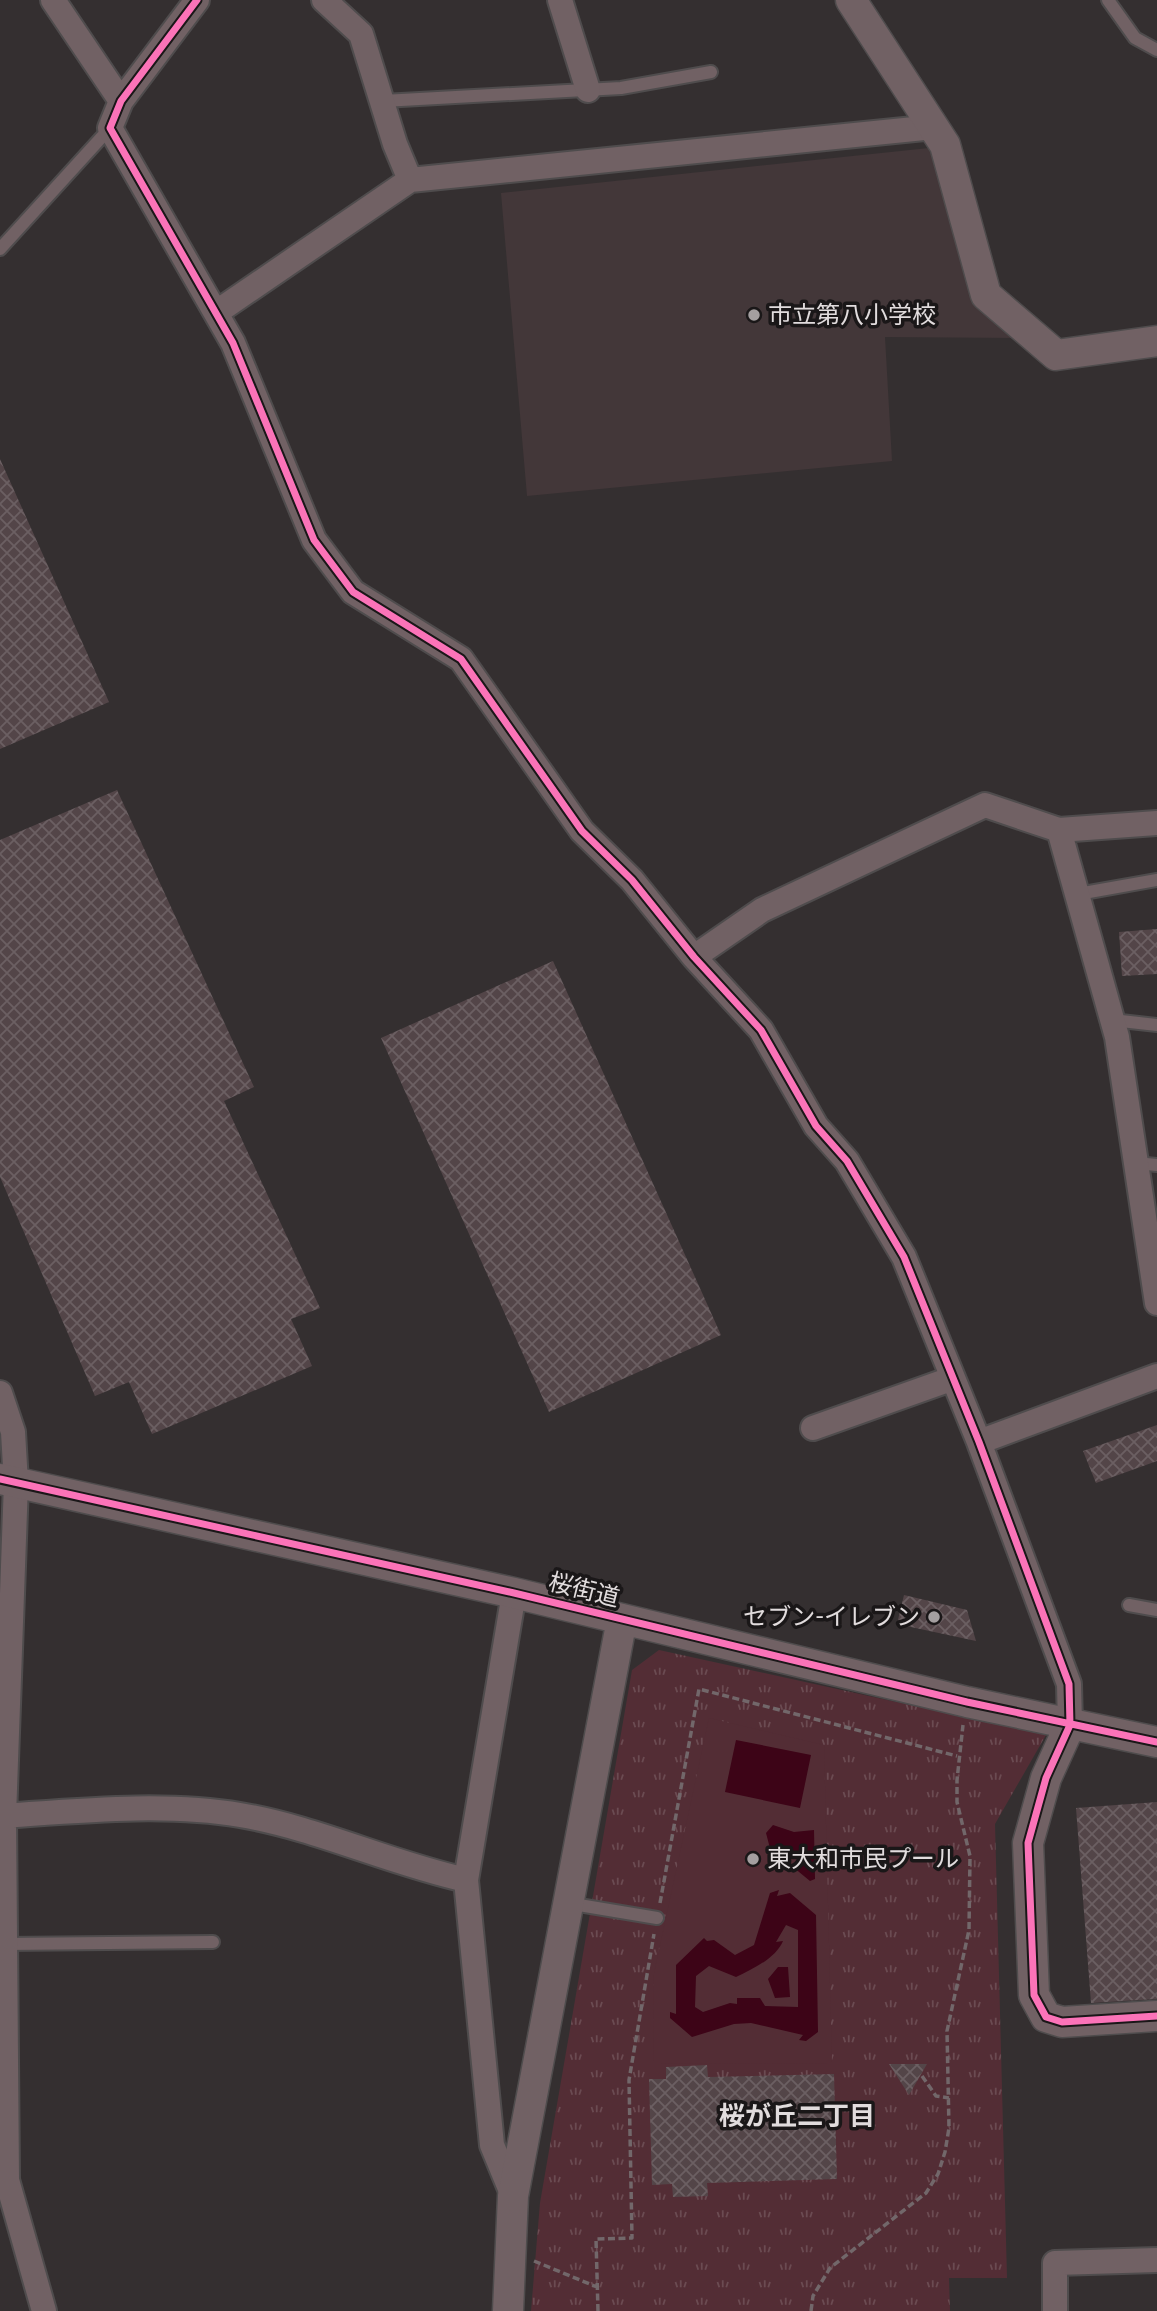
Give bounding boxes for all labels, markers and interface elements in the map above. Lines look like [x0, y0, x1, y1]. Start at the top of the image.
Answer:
place label: 市立第八小学校 [768, 301, 936, 329]
marker: 市立第八小学校 [746, 307, 762, 323]
street label: 桜街道 [546, 1568, 622, 1612]
place label: セブン-イレブン [743, 1603, 920, 1631]
marker: セブン-イレブン [926, 1609, 942, 1625]
place label: 東大和市民プール [767, 1845, 959, 1873]
marker: 東大和市民プール [745, 1851, 761, 1867]
district label: 桜が丘二丁目 [719, 2101, 875, 2132]

